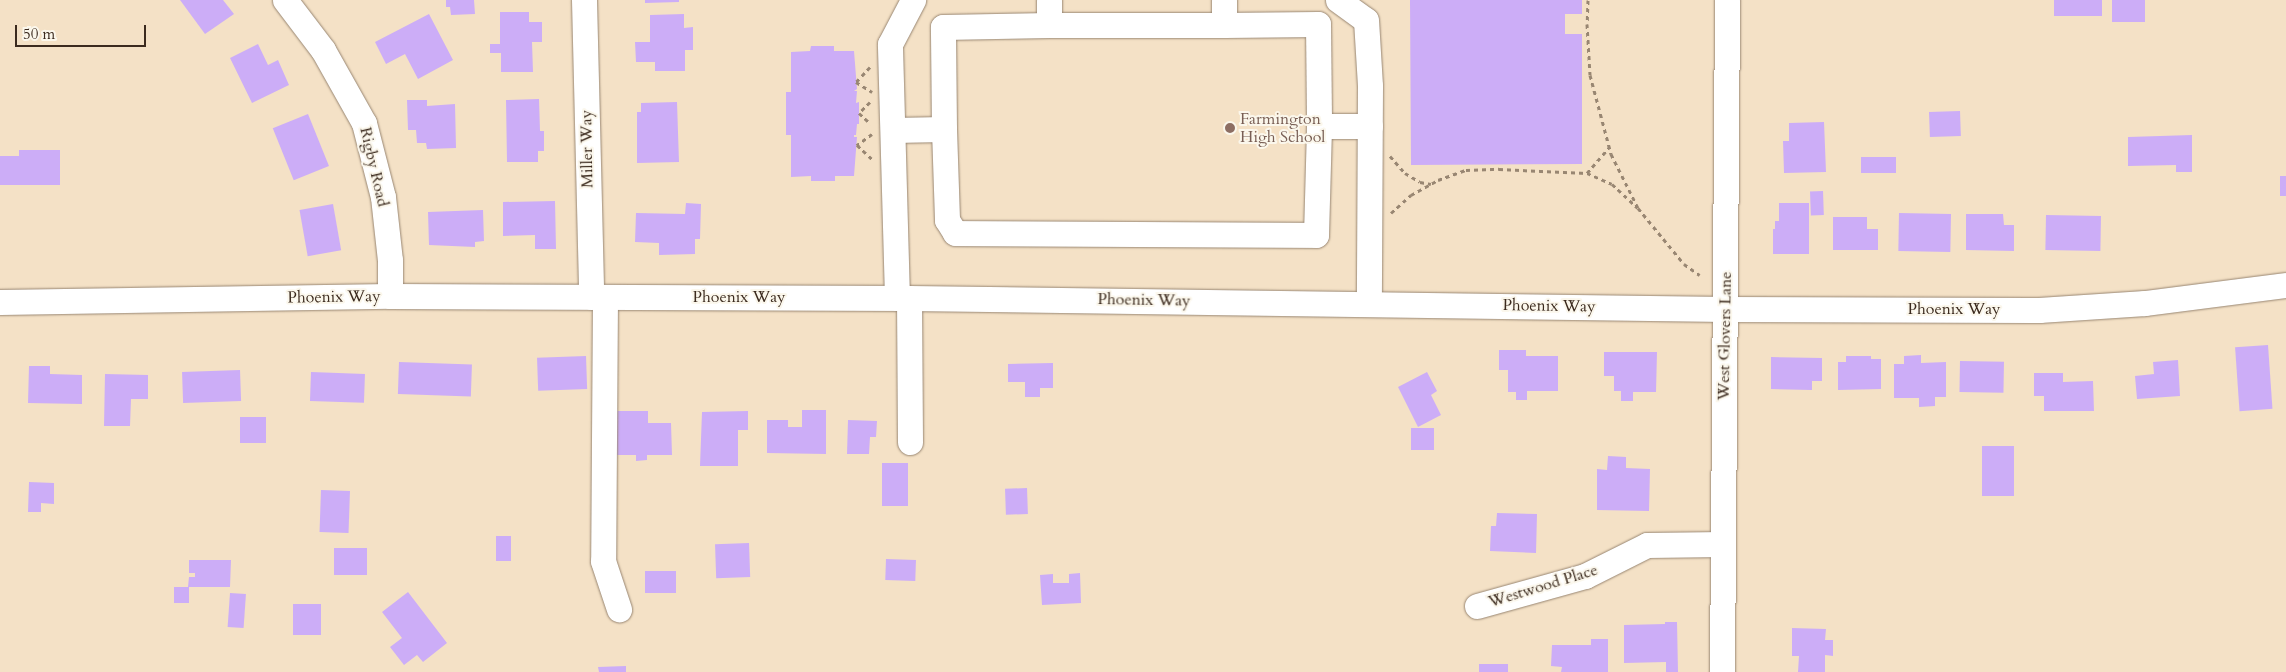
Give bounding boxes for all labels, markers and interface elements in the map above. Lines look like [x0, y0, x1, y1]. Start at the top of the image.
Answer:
scale bar [18, 15, 149, 47]
text: 50 m [23, 24, 55, 44]
place label: Farmington High School [1240, 109, 1325, 147]
street label: Miller Way [577, 110, 597, 188]
marker: Farmington High School [1224, 122, 1236, 134]
street label: Rigby Road [356, 125, 392, 209]
street label: West Glovers Lane [1714, 271, 1736, 401]
street label: Phoenix Way [287, 287, 381, 307]
street label: Phoenix Way [692, 287, 786, 307]
street label: Phoenix Way [1097, 290, 1191, 310]
street label: Phoenix Way [1502, 296, 1596, 316]
street label: Phoenix Way [1907, 299, 2001, 319]
street label: Westwood Place [1486, 560, 1600, 612]

